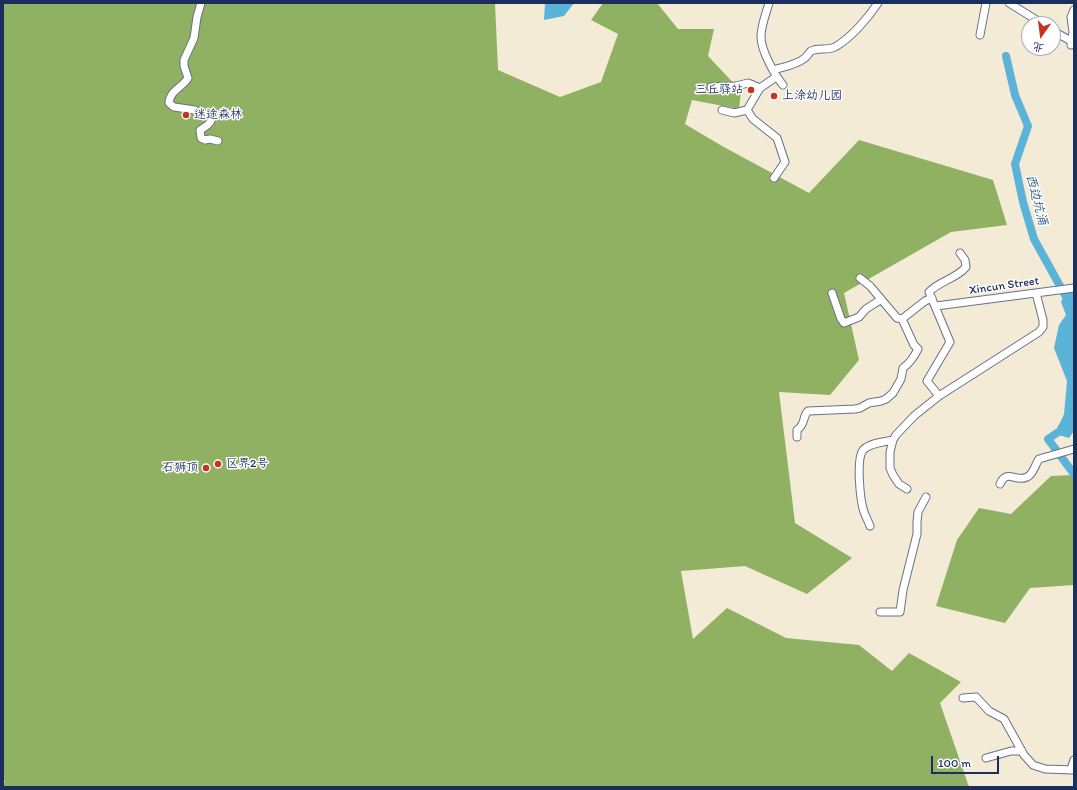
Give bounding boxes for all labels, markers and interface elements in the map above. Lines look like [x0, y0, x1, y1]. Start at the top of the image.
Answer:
north arrow [1021, 16, 1061, 56]
text: 北 [1031, 40, 1045, 55]
place label: 三丘驿站 [695, 83, 743, 97]
marker: 三丘驿站 [746, 85, 756, 95]
place label: 上涂幼儿园 [782, 89, 842, 103]
marker: 上涂幼儿园 [769, 91, 779, 101]
place label: 迷途森林 [194, 108, 242, 122]
marker: 迷途森林 [181, 110, 191, 120]
water label: 西边坑涌 [1022, 173, 1050, 227]
street label: Xincun Street [968, 274, 1040, 298]
place label: 区界2号 [226, 457, 268, 471]
marker: 区界2号 [213, 459, 223, 469]
place label: 石狮顶 [162, 461, 198, 475]
marker: 石狮顶 [201, 463, 211, 473]
scale bar [933, 748, 1001, 774]
text: 100 m [938, 756, 971, 770]

